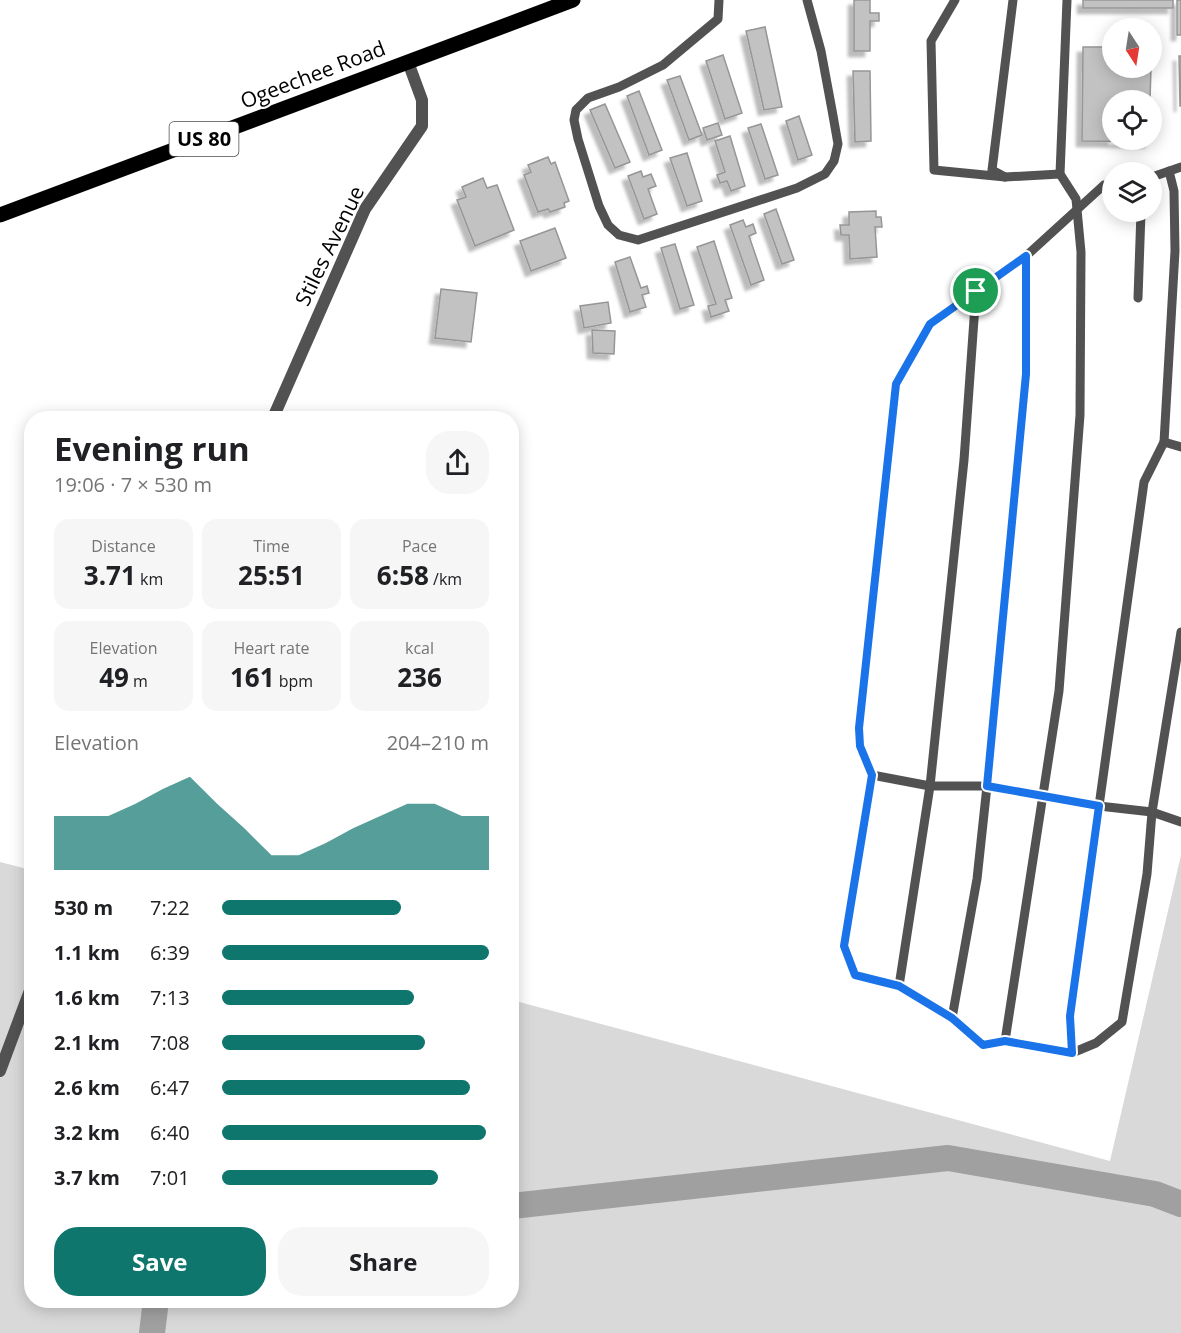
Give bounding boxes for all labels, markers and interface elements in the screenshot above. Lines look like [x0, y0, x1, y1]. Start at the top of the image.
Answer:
north arrow [1102, 18, 1162, 78]
map controls [1102, 18, 1162, 222]
street label: Ogeechee Road [236, 34, 389, 115]
button: locate [1102, 90, 1162, 150]
road number: US 80 [170, 122, 238, 156]
button: layers [1102, 162, 1162, 222]
street label: Stiles Avenue [288, 181, 370, 310]
pin [950, 265, 1001, 316]
icon: arrive [959, 274, 992, 307]
text: Evening run [54, 426, 250, 471]
button: share [426, 431, 489, 494]
text: 19:06 · 7 × 530 m [54, 471, 212, 498]
text: Distance [91, 535, 156, 557]
text: Time [253, 535, 290, 557]
text: Pace [402, 535, 437, 557]
text: 3.71 [84, 557, 136, 593]
text: 25:51 [238, 557, 305, 593]
text: 6:58 [377, 557, 429, 593]
text: km [136, 568, 163, 590]
text: /km [429, 568, 462, 590]
text: Elevation [90, 637, 157, 659]
text: Heart rate [233, 637, 310, 659]
text: kcal [405, 637, 434, 659]
text: 49 [99, 659, 129, 695]
text: 161 [230, 659, 275, 695]
text: 236 [397, 659, 442, 695]
text: m [129, 670, 148, 692]
text: bpm [275, 670, 313, 692]
text: Elevation [54, 729, 139, 756]
text: 204–210 m [387, 729, 489, 756]
text: 530 m [54, 894, 113, 921]
text: 7:22 [150, 894, 190, 921]
text: 1.1 km [54, 939, 120, 966]
text: 6:39 [150, 939, 190, 966]
text: 1.6 km [54, 984, 120, 1011]
text: 7:13 [150, 984, 190, 1011]
text: 2.1 km [54, 1029, 120, 1056]
text: 7:08 [150, 1029, 190, 1056]
text: 2.6 km [54, 1074, 120, 1101]
text: 6:47 [150, 1074, 190, 1101]
text: 3.2 km [54, 1119, 120, 1146]
text: 6:40 [150, 1119, 190, 1146]
text: 3.7 km [54, 1164, 120, 1191]
text: 7:01 [150, 1164, 190, 1191]
button: Save [54, 1227, 266, 1296]
button: Share [278, 1227, 489, 1296]

